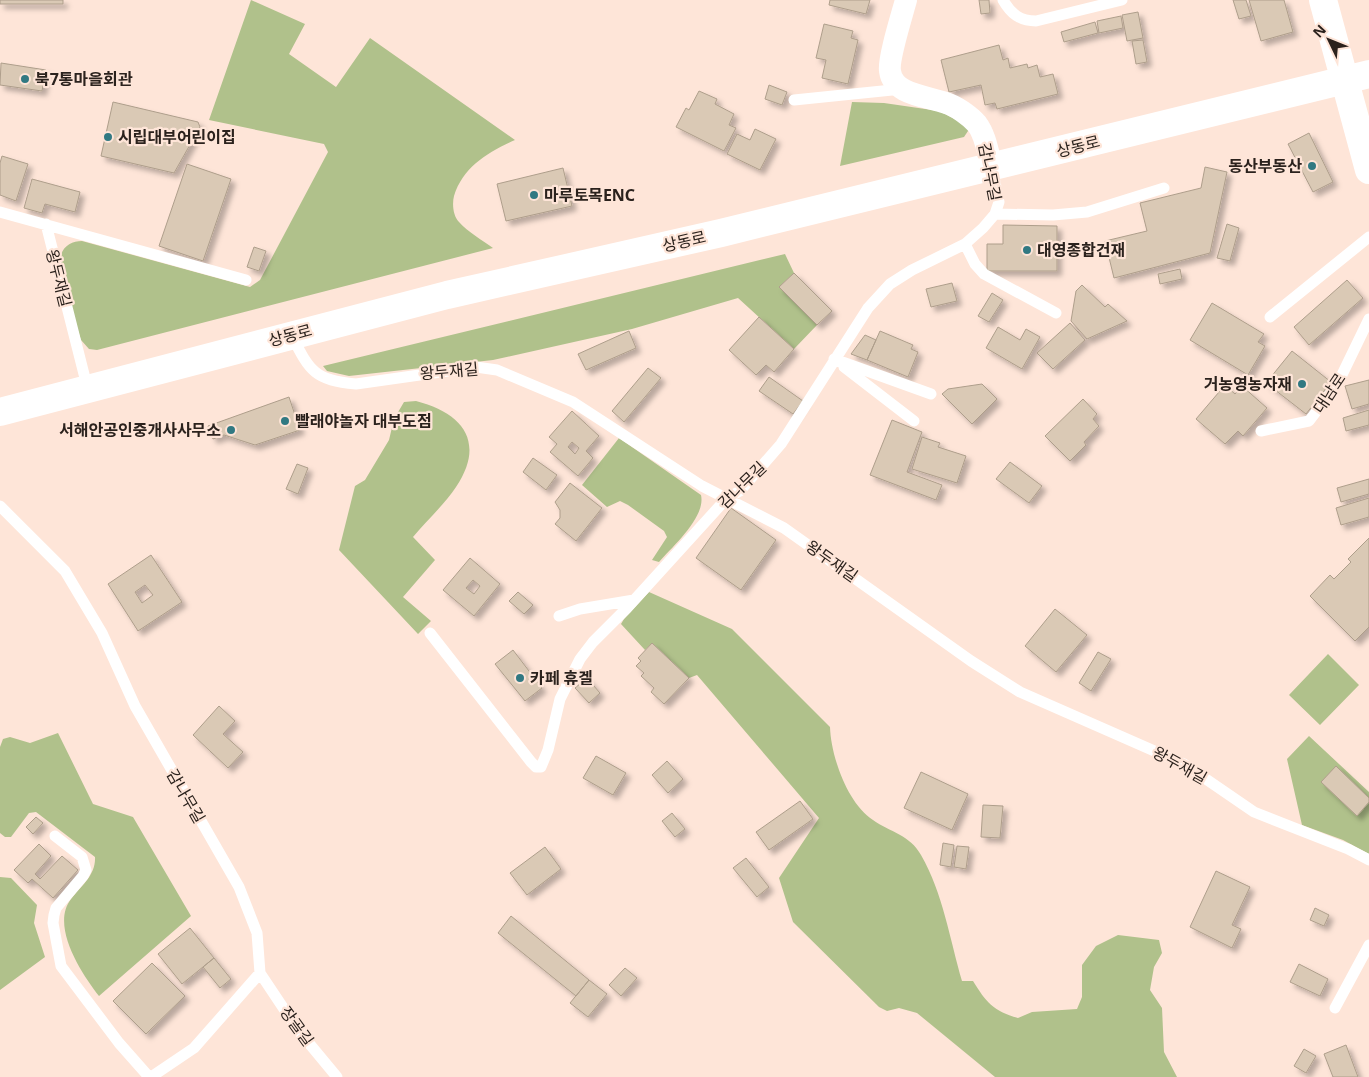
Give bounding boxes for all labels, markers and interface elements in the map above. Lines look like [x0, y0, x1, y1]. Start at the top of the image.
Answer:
north arrow [1304, 15, 1354, 65]
text: N [1308, 20, 1330, 41]
place label: 북7통마을회관 [35, 68, 133, 90]
marker: 북7통마을회관 [19, 73, 31, 85]
place label: 시립대부어린이집 [118, 126, 236, 148]
street label: 상동로 [1054, 130, 1102, 162]
marker: 시립대부어린이집 [102, 131, 114, 143]
street label: 감나무길 [974, 141, 1006, 203]
place label: 동산부동산 [1228, 155, 1302, 177]
marker: 동산부동산 [1306, 160, 1318, 172]
place label: 마루토목ENC [544, 184, 635, 206]
marker: 마루토목ENC [528, 189, 540, 201]
street label: 상동로 [660, 225, 708, 257]
place label: 대영종합건재 [1037, 239, 1125, 261]
marker: 대영종합건재 [1021, 244, 1033, 256]
street label: 왕두재길 [41, 247, 77, 309]
street label: 상동로 [266, 319, 314, 351]
street label: 왕두재길 [419, 357, 479, 385]
street label: 대남로 [1308, 368, 1351, 417]
place label: 거농영농자재 [1204, 373, 1292, 395]
marker: 거농영농자재 [1296, 378, 1308, 390]
place label: 빨래야놀자 대부도점 [295, 410, 432, 432]
marker: 빨래야놀자 대부도점 [279, 415, 291, 427]
place label: 서해안공인중개사사무소 [59, 419, 221, 441]
marker: 서해안공인중개사사무소 [225, 424, 237, 436]
street label: 감나무길 [713, 457, 771, 513]
street label: 왕두재길 [802, 535, 862, 587]
place label: 카페 휴겔 [530, 667, 593, 689]
marker: 카페 휴겔 [514, 672, 526, 684]
street label: 왕두재길 [1149, 741, 1211, 789]
street label: 감나무길 [162, 765, 210, 827]
street label: 장골길 [275, 1002, 319, 1050]

